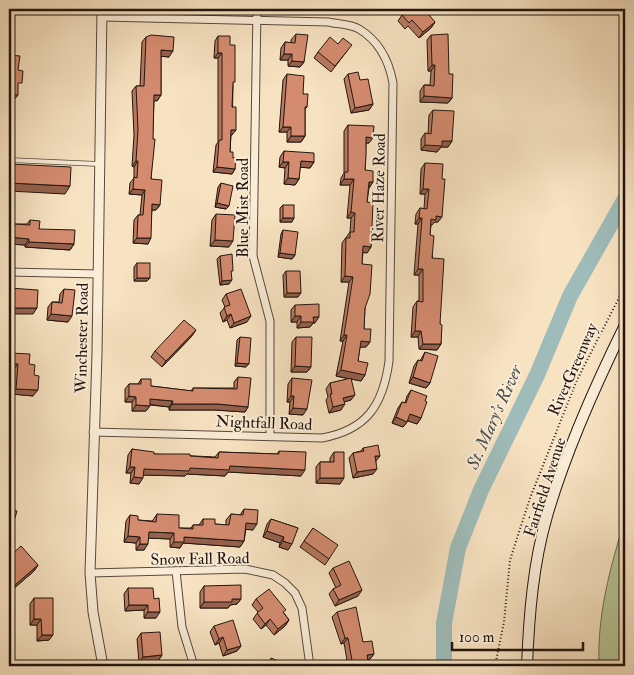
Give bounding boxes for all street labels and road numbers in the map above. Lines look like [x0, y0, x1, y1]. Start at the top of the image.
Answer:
street label: River Haze Road [368, 133, 390, 243]
street label: Blue Mist Road [233, 158, 253, 258]
street label: Winchester Road [71, 283, 93, 394]
street label: RiverGreenway [544, 319, 603, 419]
street label: Nightfall Road [215, 411, 313, 435]
street label: Fairfield Avenue [519, 435, 571, 540]
street label: Snow Fall Road [150, 548, 250, 570]

